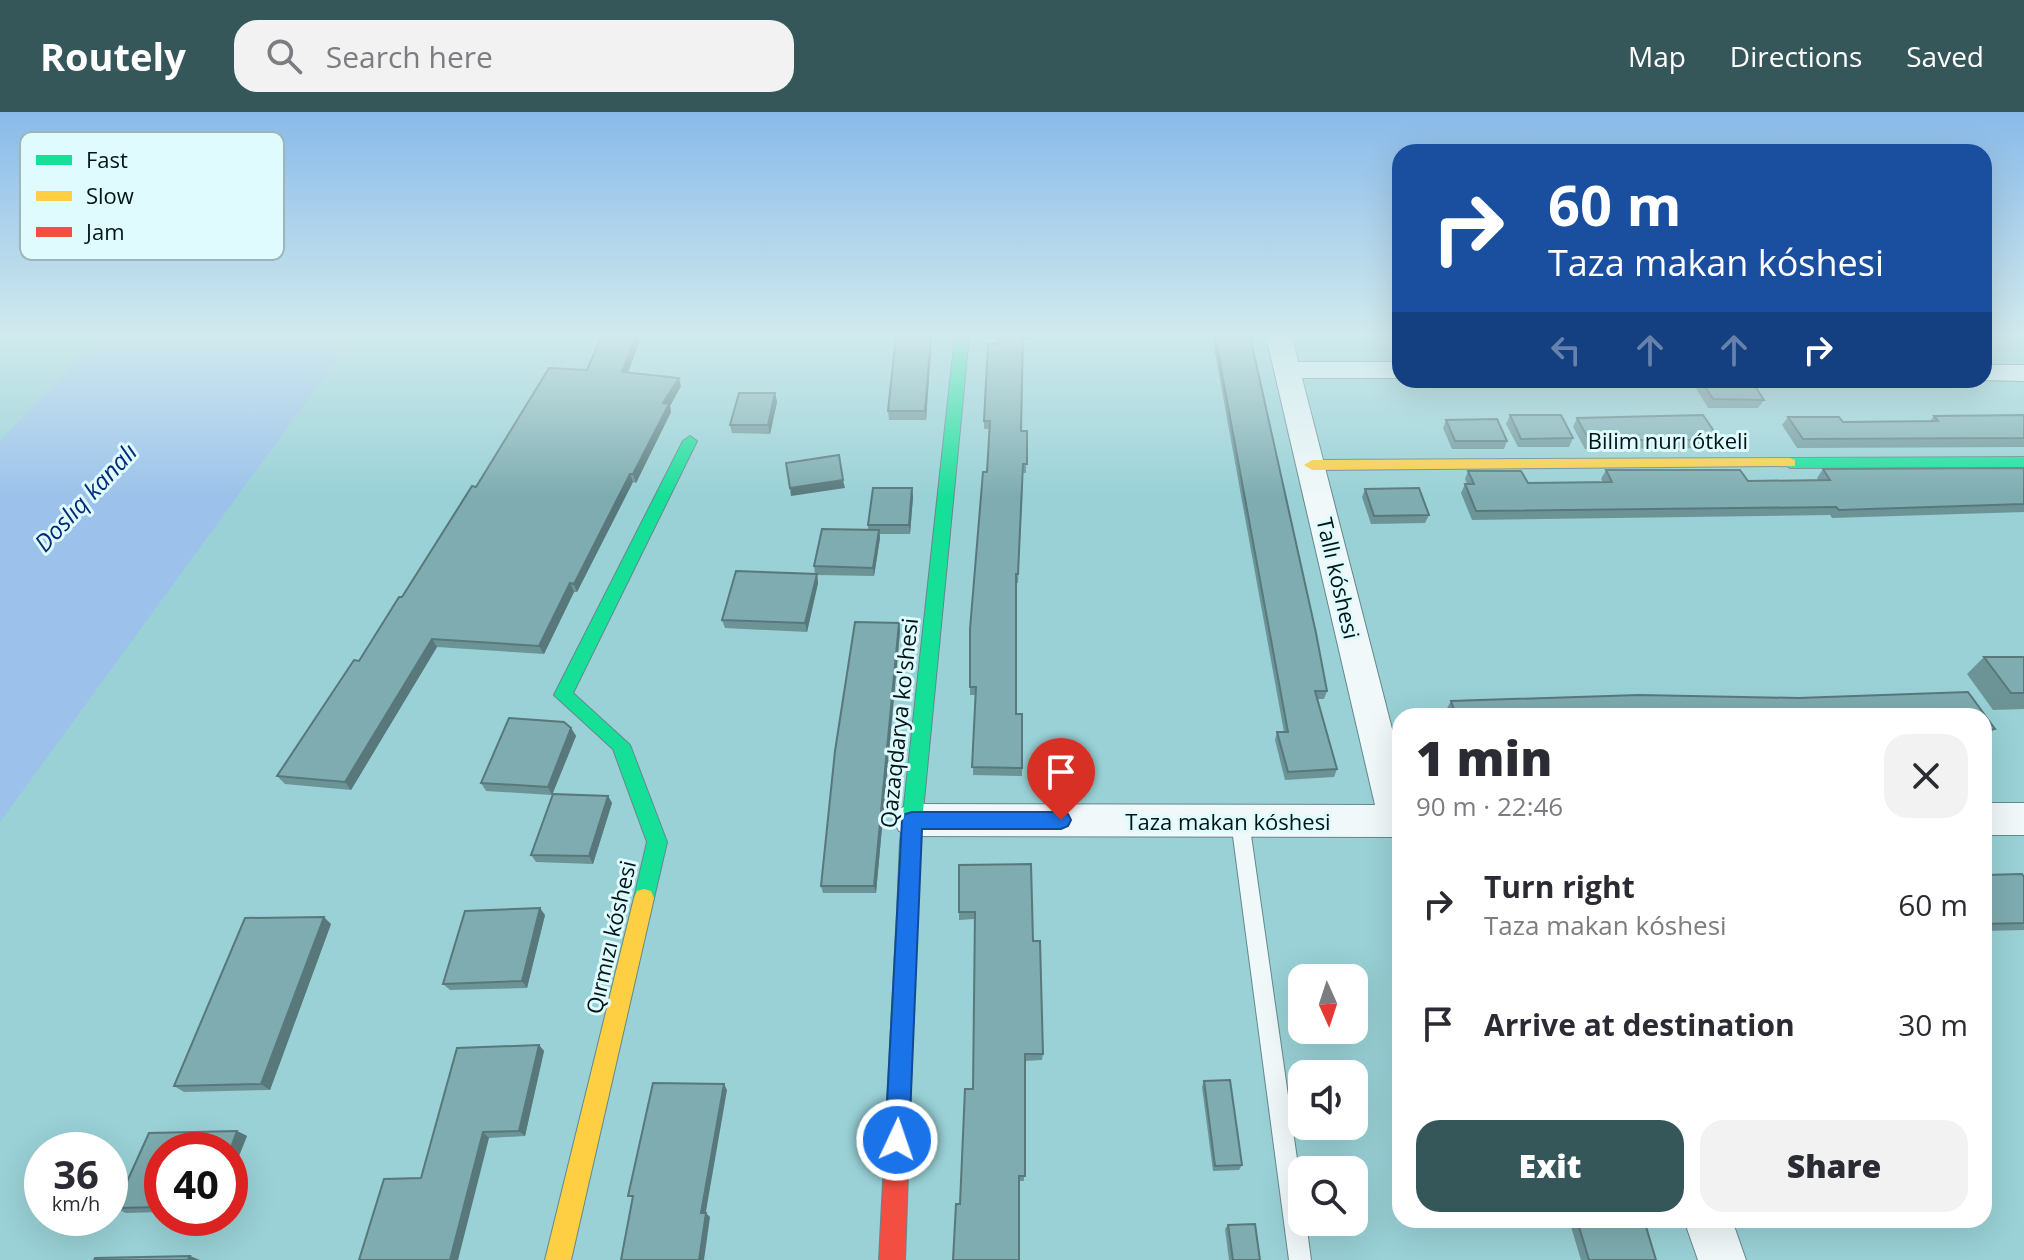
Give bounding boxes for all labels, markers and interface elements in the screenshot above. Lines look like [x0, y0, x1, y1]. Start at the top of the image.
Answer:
search box [234, 20, 794, 92]
text: Routely [40, 30, 186, 82]
icon: search [262, 34, 306, 78]
text: Search here [326, 36, 493, 77]
text: Map [1628, 37, 1686, 75]
text: Directions [1730, 37, 1862, 75]
text: Saved [1906, 37, 1984, 75]
legend [20, 132, 284, 260]
text: Fast [86, 144, 128, 174]
text: 60 m [1548, 166, 1682, 242]
icon: right [1416, 176, 1520, 280]
text: Slow [86, 180, 134, 210]
text: Jam [84, 216, 125, 246]
text: Taza makan kóshesi [1548, 238, 1884, 287]
icon: left [1544, 328, 1588, 372]
icon: ahead [1628, 328, 1672, 372]
icon: ahead [1712, 328, 1756, 372]
icon: right [1796, 328, 1840, 372]
street label: Bilim nurı ótkeli [1588, 425, 1748, 455]
water label: Doslıq kanalı [26, 436, 144, 558]
street label: Tallı kóshesi [1310, 514, 1368, 642]
street label: Qazaqdarya ko'shesi [872, 617, 924, 829]
text: 1 min [1416, 725, 1552, 790]
button: close [1884, 734, 1968, 818]
pin [1027, 738, 1095, 820]
icon: arrive [1039, 750, 1083, 794]
text: 90 m · 22:46 [1416, 788, 1563, 824]
street label: Taza makan kóshesi [1125, 806, 1331, 836]
street label: Qırmızı kóshesi [578, 857, 642, 1017]
text: Turn right [1484, 866, 1635, 907]
icon: right [1416, 882, 1460, 926]
text: 60 m [1898, 884, 1968, 925]
text: Taza makan kóshesi [1484, 907, 1727, 943]
north arrow [1288, 964, 1368, 1044]
map controls [1288, 964, 1368, 1236]
icon: arrive [1416, 1002, 1460, 1046]
text: Arrive at destination [1484, 1004, 1795, 1045]
text: 30 m [1898, 1004, 1968, 1045]
button: sound [1288, 1060, 1368, 1140]
position arrow [855, 1098, 939, 1182]
button: Exit [1416, 1120, 1684, 1212]
button: Share [1700, 1120, 1968, 1212]
speed limit sign: 40 [144, 1132, 248, 1236]
text: 36 [53, 1146, 99, 1201]
button: search [1288, 1156, 1368, 1236]
text: km/h [52, 1190, 100, 1217]

